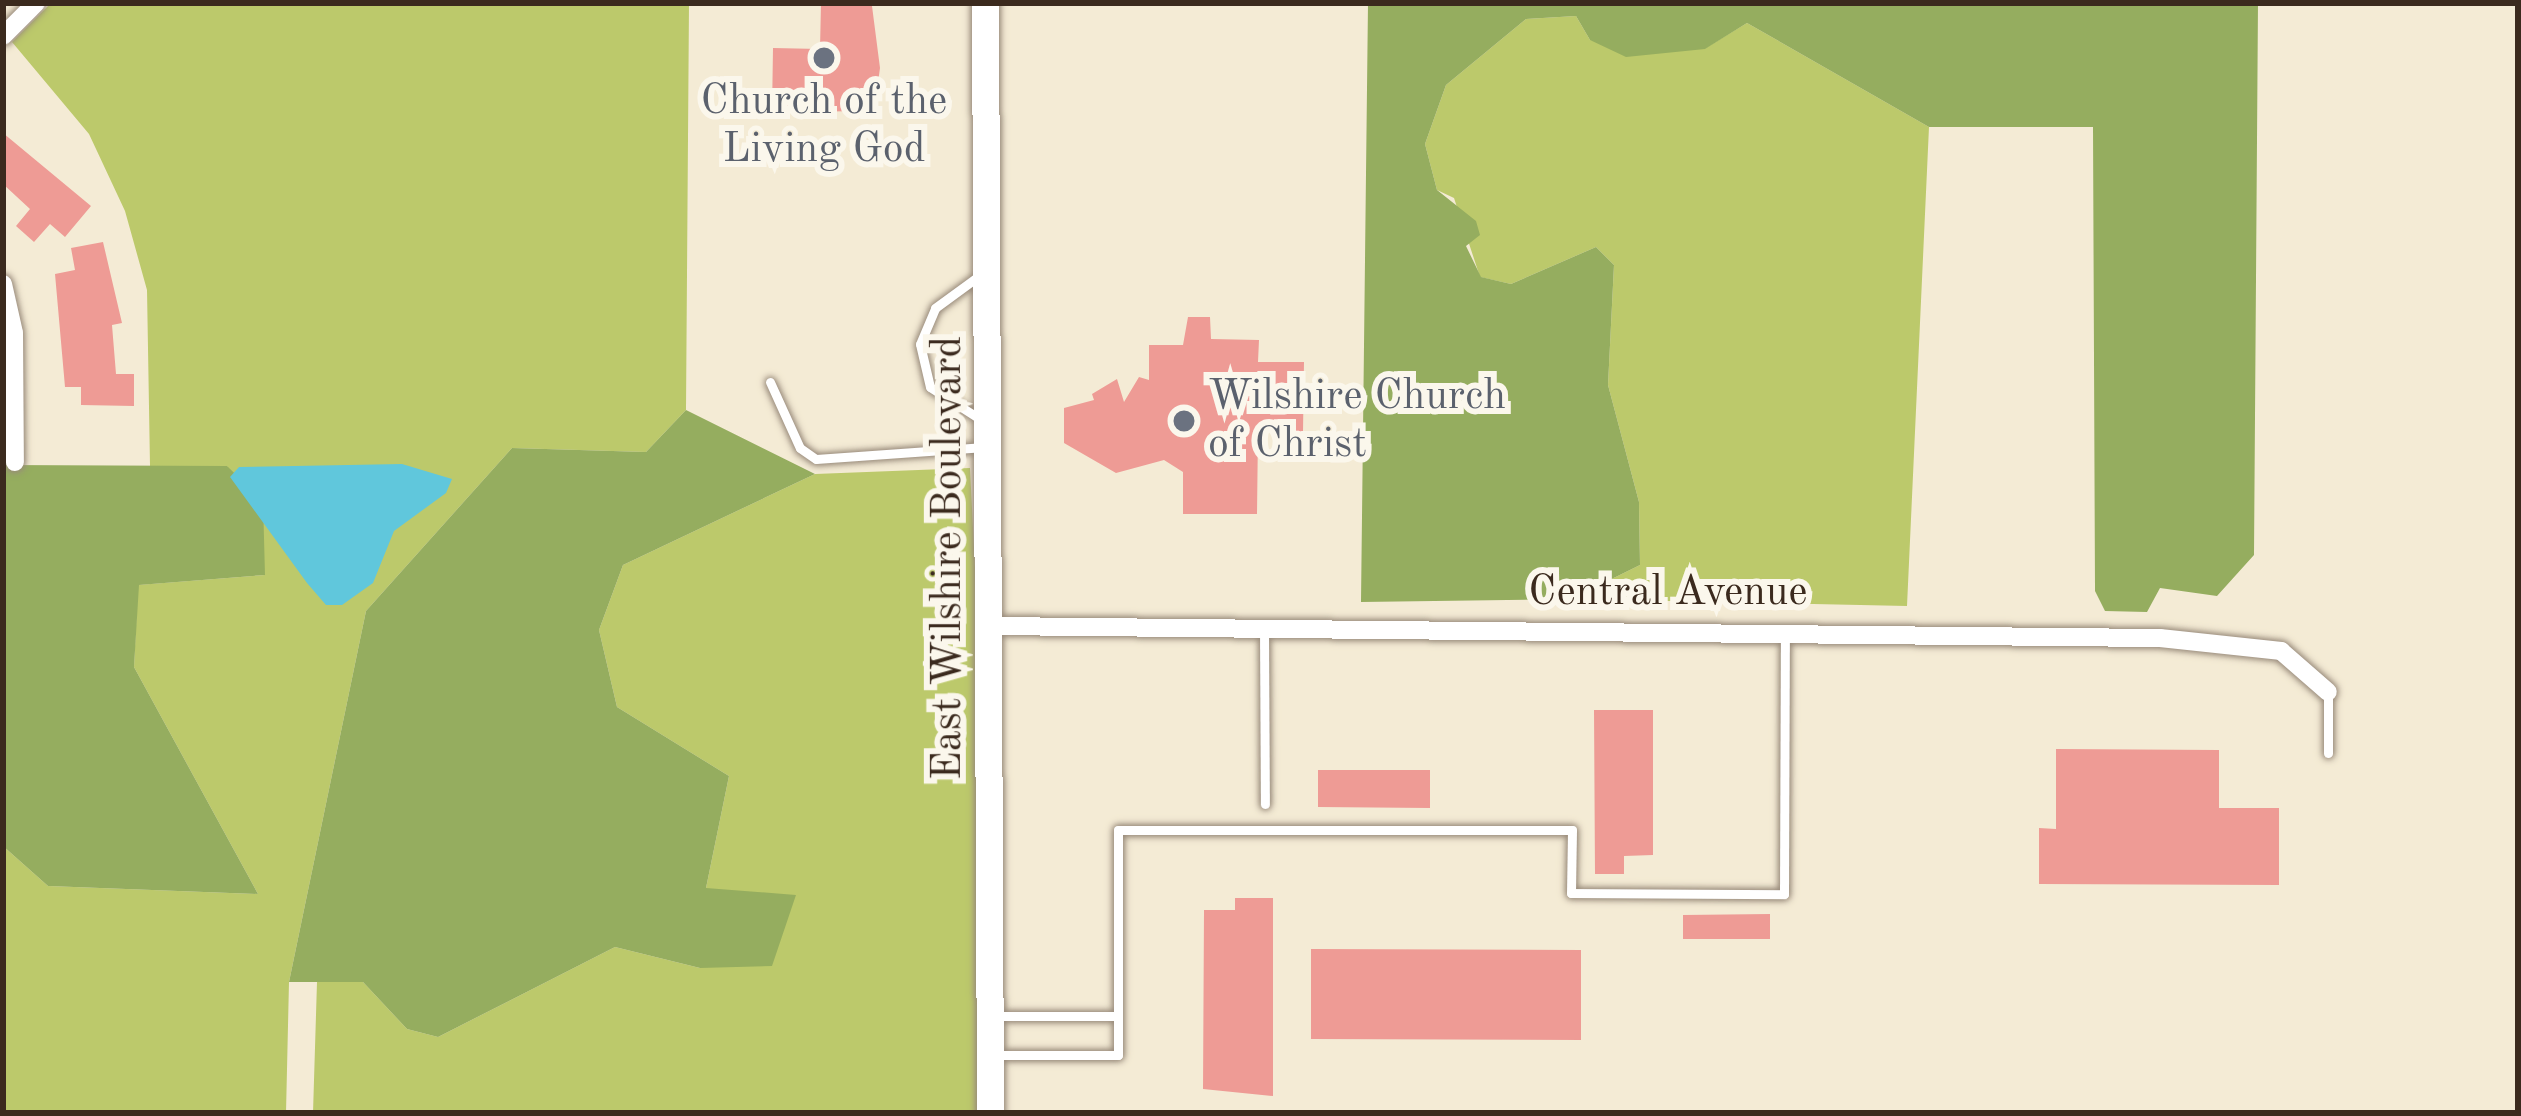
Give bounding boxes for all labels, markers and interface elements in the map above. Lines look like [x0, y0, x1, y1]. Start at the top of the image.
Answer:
marker: Church of the Living God [811, 45, 837, 71]
place label: Church of the Living God [701, 77, 947, 176]
street label: East Wilshire Boulevard [924, 336, 974, 780]
place label: Wilshire Church of Christ [1208, 372, 1506, 470]
marker: Wilshire Church of Christ [1171, 408, 1197, 434]
street label: Central Avenue [1528, 568, 1808, 618]

